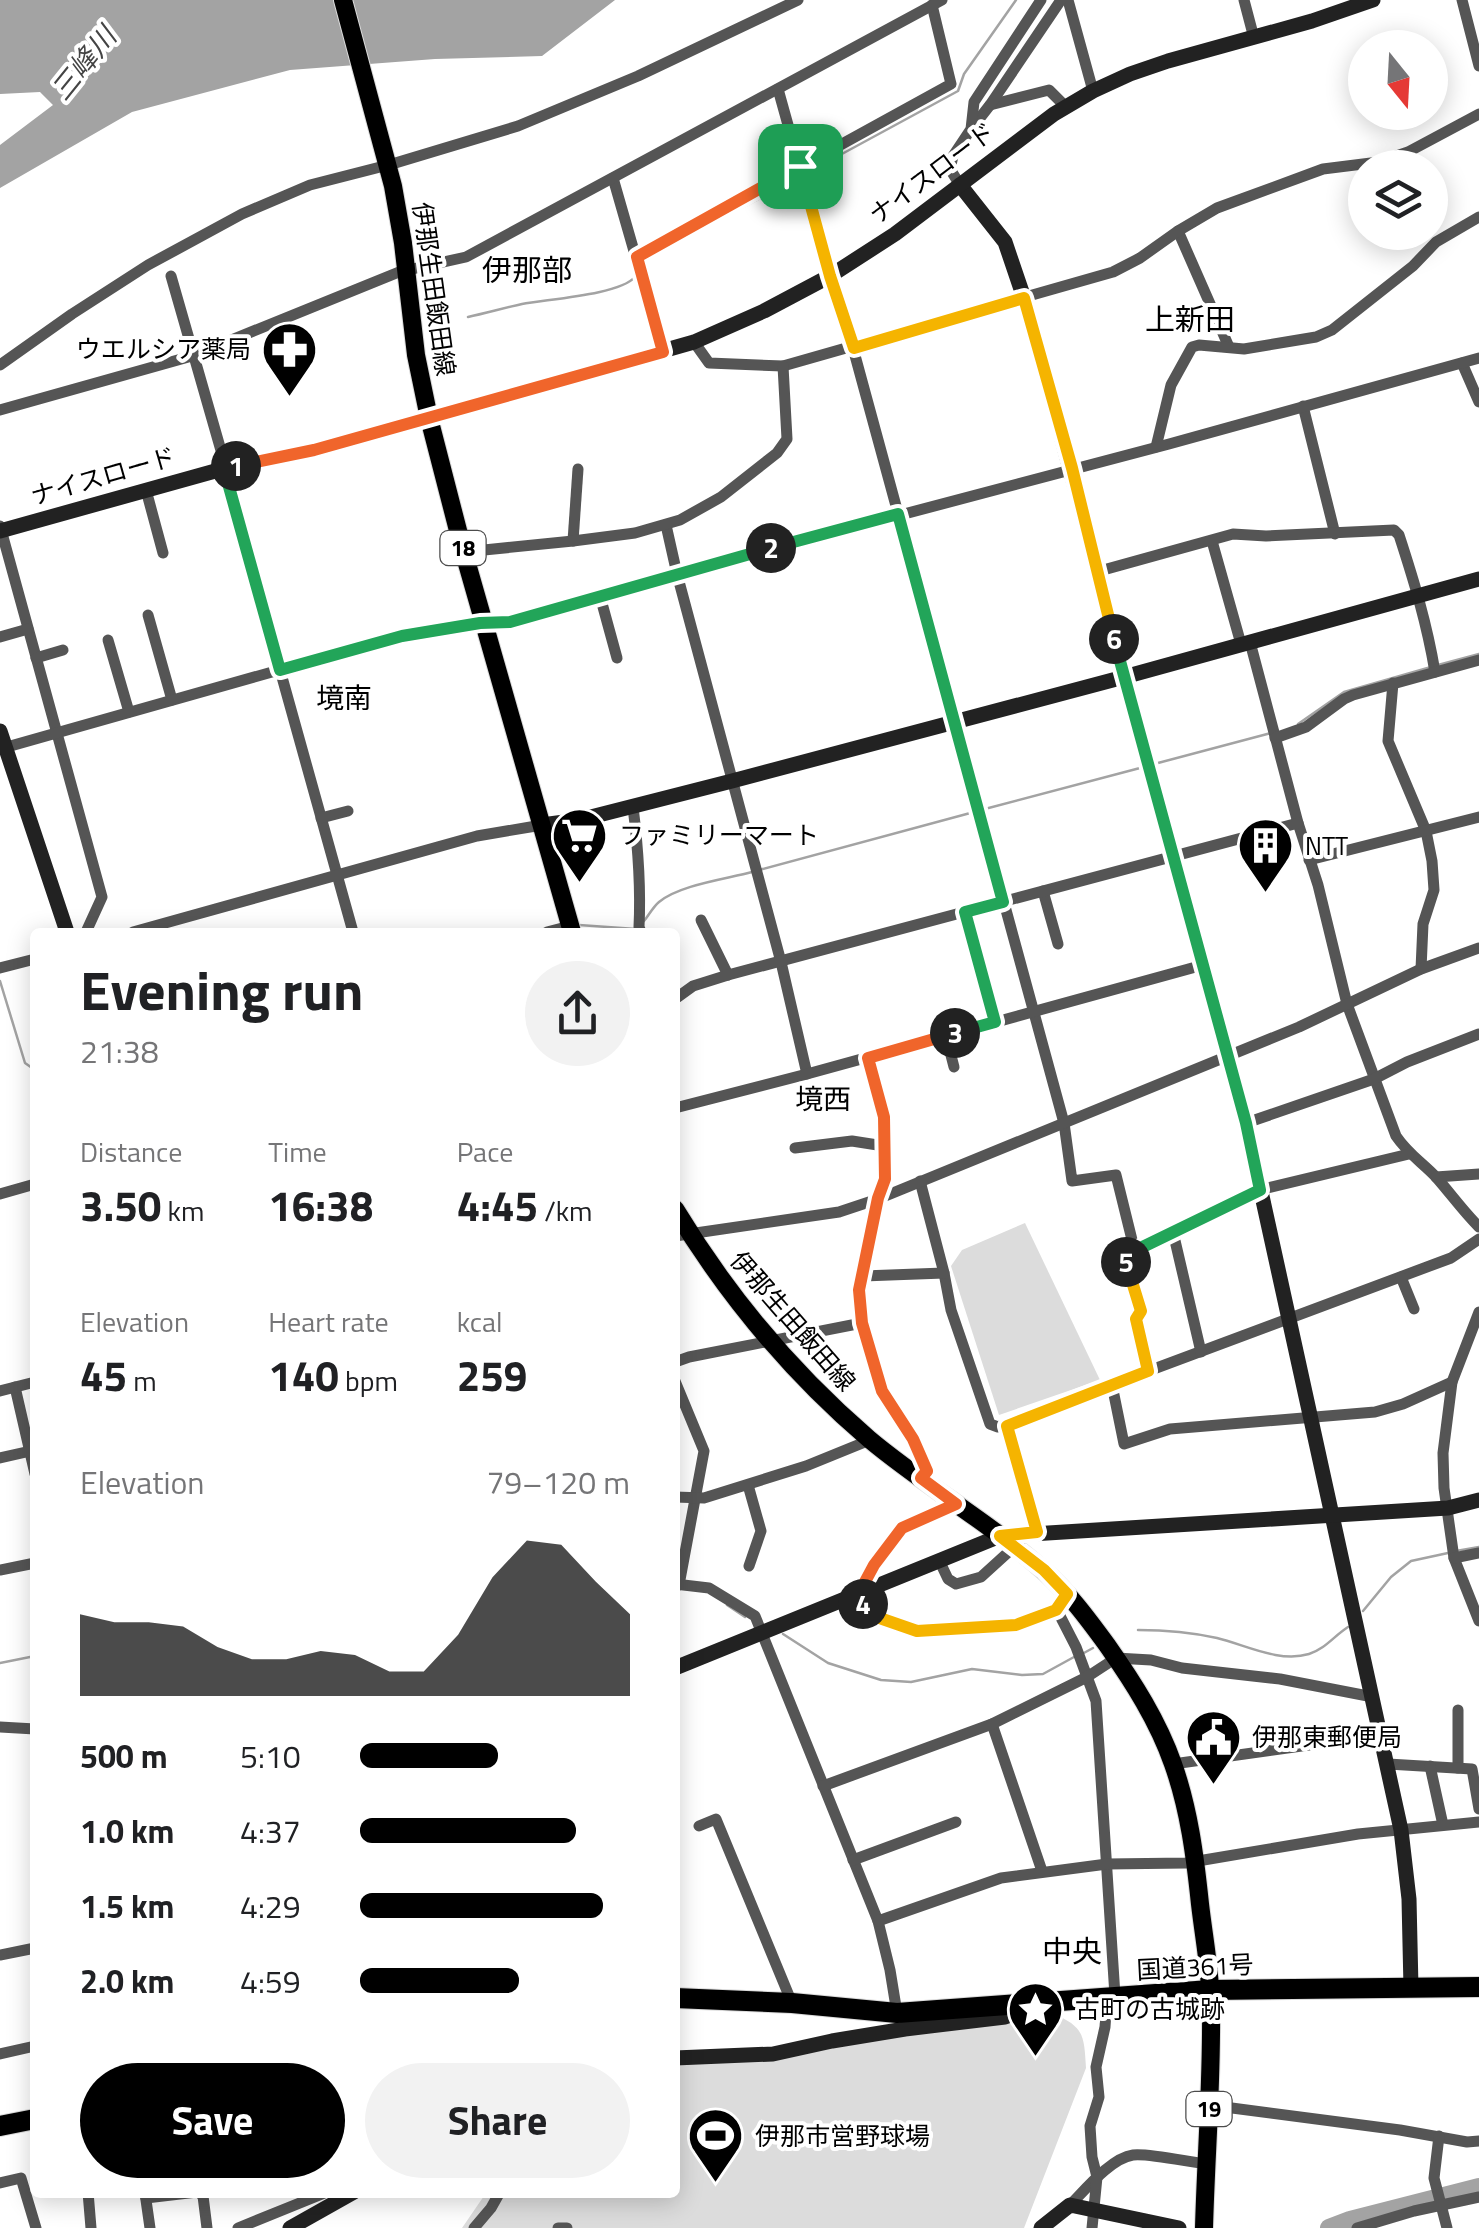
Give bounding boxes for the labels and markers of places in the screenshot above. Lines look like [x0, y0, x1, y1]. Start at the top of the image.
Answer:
pin [758, 124, 843, 209]
pharmacy icon: ウエルシア薬局 [260, 319, 320, 398]
place label: ウエルシア薬局 [76, 330, 251, 368]
pin: 1 [211, 441, 261, 491]
pin: 2 [746, 523, 796, 573]
pin: 6 [1089, 614, 1139, 664]
supermarket icon: ファミリーマート [550, 805, 610, 884]
place label: ファミリーマート [619, 816, 819, 854]
building icon: NTT [1236, 816, 1296, 895]
place label: NTT [1305, 827, 1348, 865]
pin: 3 [930, 1008, 980, 1058]
pin: 5 [1101, 1237, 1151, 1287]
pin: 4 [838, 1579, 888, 1629]
public building icon: 伊那東郵便局 [1183, 1707, 1243, 1786]
place label: 伊那東郵便局 [1252, 1718, 1402, 1756]
place icon: 古町の古城跡 [1006, 1979, 1066, 2058]
place label: 古町の古城跡 [1075, 1990, 1225, 2028]
sports icon: 伊那市営野球場 [686, 2106, 746, 2185]
place label: 伊那市営野球場 [755, 2117, 930, 2155]

